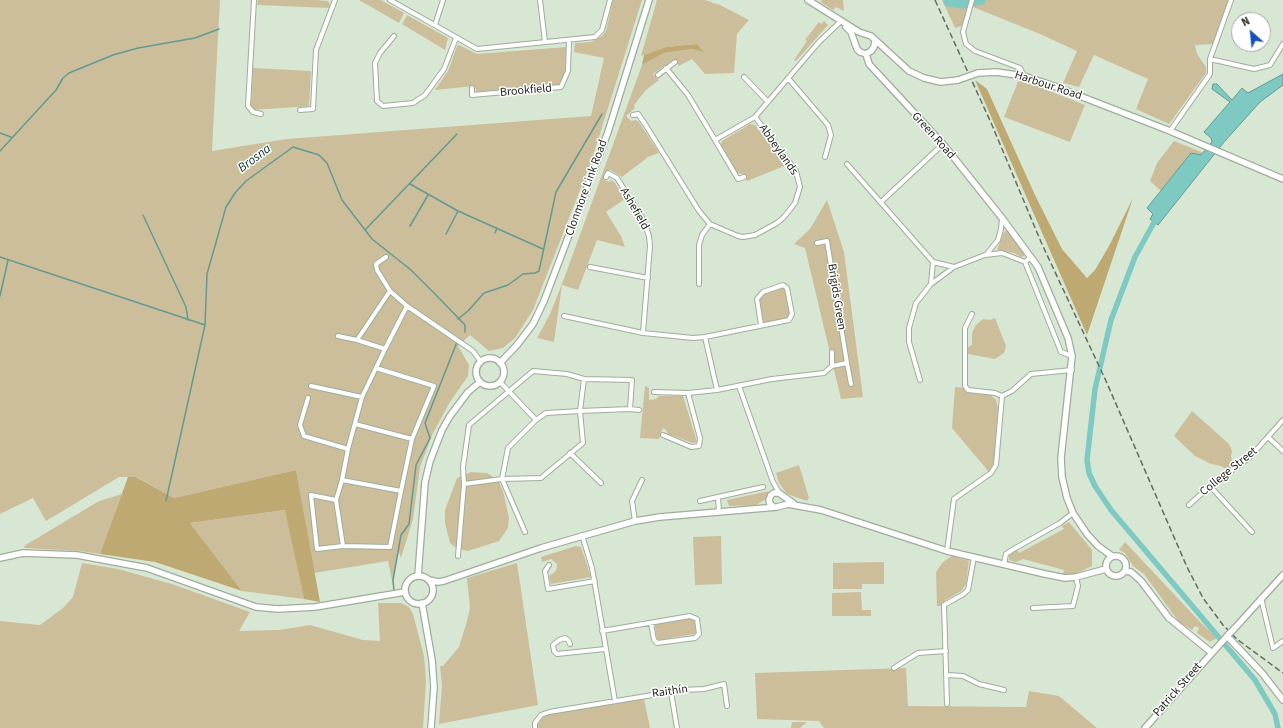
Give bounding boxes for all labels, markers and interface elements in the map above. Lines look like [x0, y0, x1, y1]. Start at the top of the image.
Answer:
north arrow [1231, 12, 1271, 52]
text: N [1239, 13, 1252, 30]
street label: Harbour Road [1012, 68, 1084, 104]
street label: Brookfield [499, 82, 553, 100]
street label: Green Road [908, 110, 958, 162]
street label: Abbeylands [755, 122, 801, 178]
street label: Clonmore Link Road [563, 138, 611, 238]
water label: Brosna [235, 142, 275, 176]
street label: Ashefield [616, 185, 652, 233]
street label: Brigids Green [824, 263, 848, 331]
street label: College Street [1197, 445, 1261, 499]
street label: Patrick Street [1151, 660, 1205, 720]
street label: Raithín [651, 682, 689, 702]

